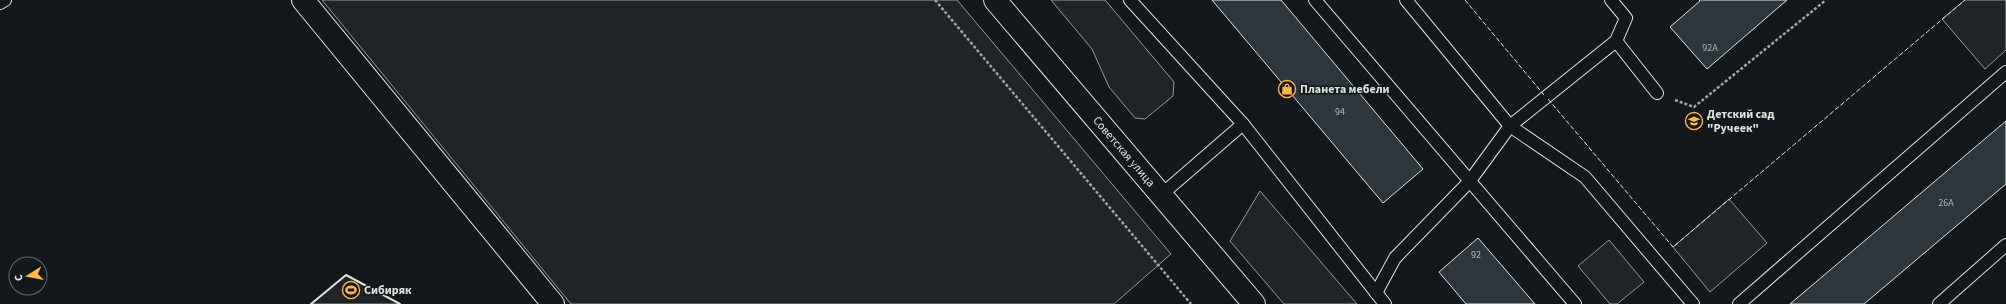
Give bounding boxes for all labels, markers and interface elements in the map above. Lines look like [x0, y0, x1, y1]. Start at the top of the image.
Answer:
house number: 92А [1702, 41, 1718, 55]
shop icon: Планета мебели [1277, 79, 1297, 99]
place label: Планета мебели [1300, 81, 1390, 98]
house number: 94 [1335, 105, 1345, 119]
place label: Детский сад "Ручеек" [1707, 106, 1774, 137]
school or university icon: Детский сад "Ручеек" [1684, 111, 1704, 131]
street label: Советская улица [1089, 112, 1159, 191]
house number: 26А [1938, 196, 1954, 210]
house number: 92 [1471, 248, 1481, 262]
north arrow [8, 256, 48, 296]
text: С [11, 273, 27, 282]
sports icon: Сибиряк [341, 280, 361, 300]
place label: Сибиряк [364, 282, 412, 299]

